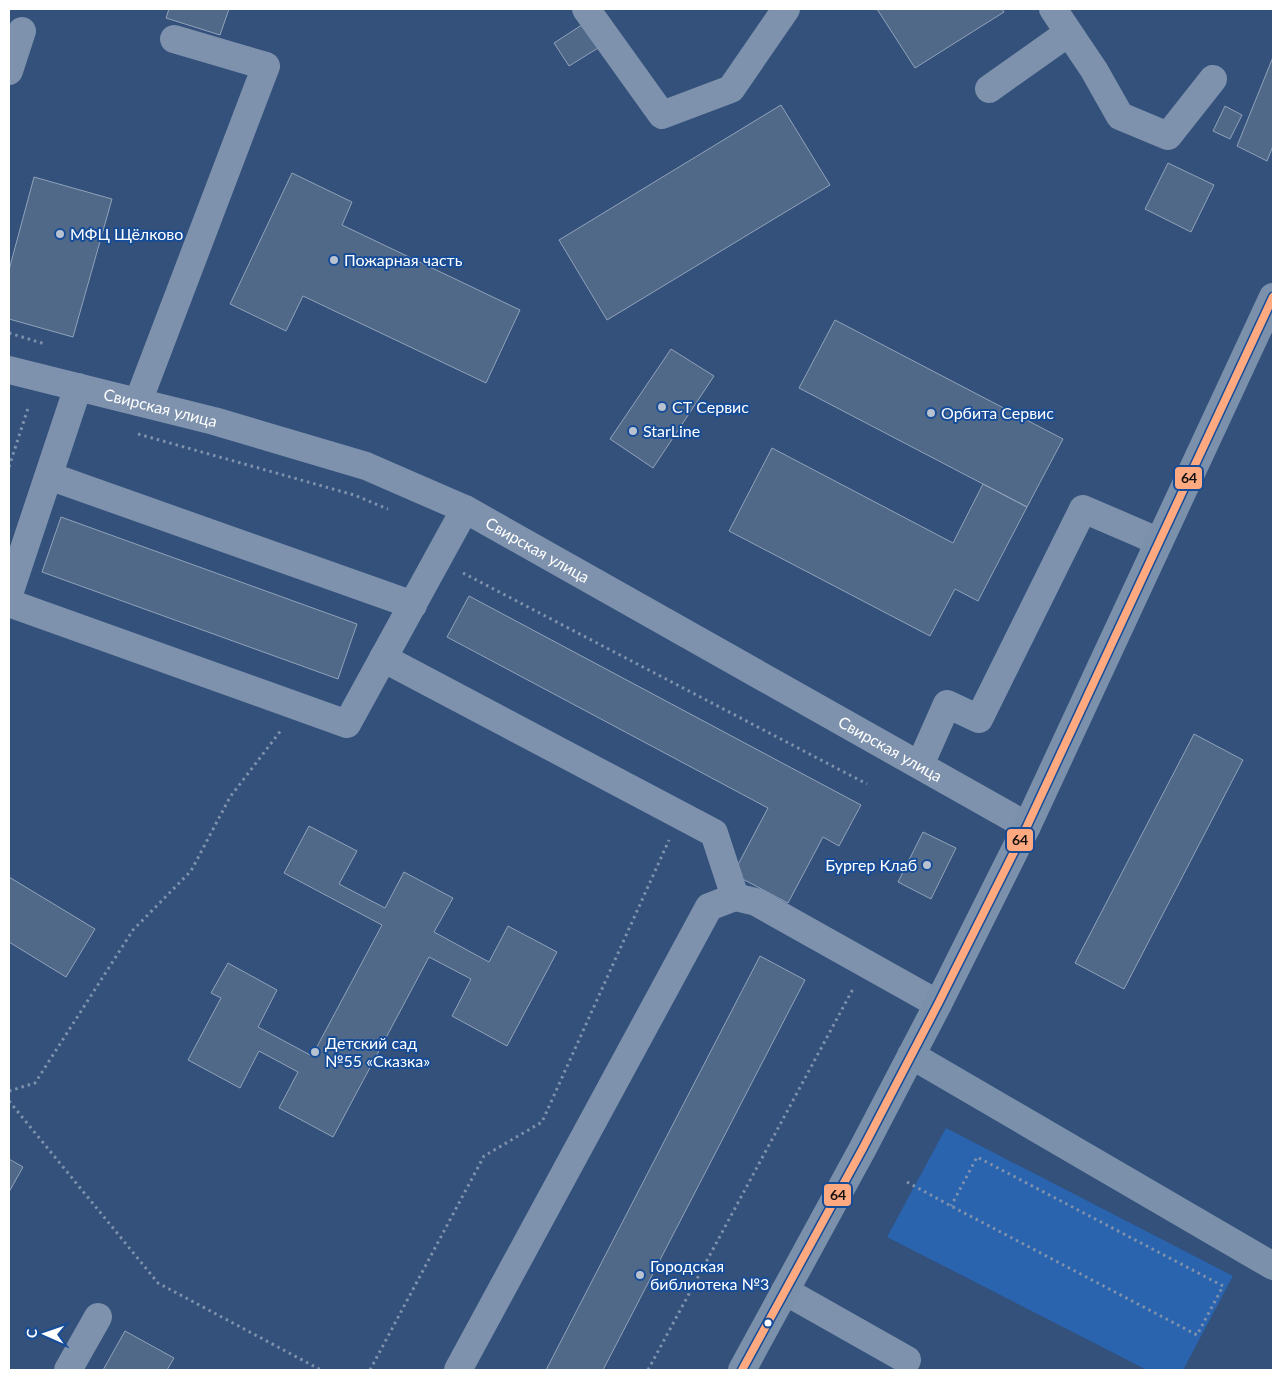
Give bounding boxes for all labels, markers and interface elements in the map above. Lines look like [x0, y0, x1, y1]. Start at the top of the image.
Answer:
place label: МФЦ Щёлково [70, 224, 183, 243]
marker: МФЦ Щёлково [54, 228, 66, 240]
place label: Пожарная часть [344, 250, 463, 269]
marker: Пожарная часть [328, 254, 340, 266]
street label: Свирская улица [102, 384, 219, 430]
place label: СТ Сервис [672, 397, 749, 416]
marker: СТ Сервис [656, 401, 668, 413]
place label: Орбита Сервис [941, 403, 1054, 422]
marker: Орбита Сервис [925, 407, 937, 419]
place label: StarLine [643, 421, 700, 440]
marker: StarLine [627, 425, 639, 437]
line badge: 64 [1174, 466, 1203, 490]
text: 64 [1181, 469, 1197, 486]
street label: Свирская улица [482, 513, 593, 586]
street label: Свирская улица [835, 712, 946, 785]
line badge: 64 [1006, 828, 1034, 852]
text: 64 [1012, 831, 1028, 848]
place label: Бургер Клаб [825, 855, 917, 874]
marker: Бургер Клаб [921, 859, 933, 871]
place label: Детский сад №55 «Сказка» [325, 1033, 430, 1070]
marker: Детский сад №55 «Сказка» [309, 1046, 321, 1058]
line badge: 64 [823, 1183, 852, 1207]
text: 64 [830, 1186, 846, 1203]
place label: Городская библиотека №3 [650, 1256, 769, 1293]
marker: Городская библиотека №3 [634, 1269, 646, 1281]
north arrow [20, 1309, 70, 1359]
unlabelled marker [763, 1318, 773, 1328]
text: С [23, 1328, 40, 1338]

